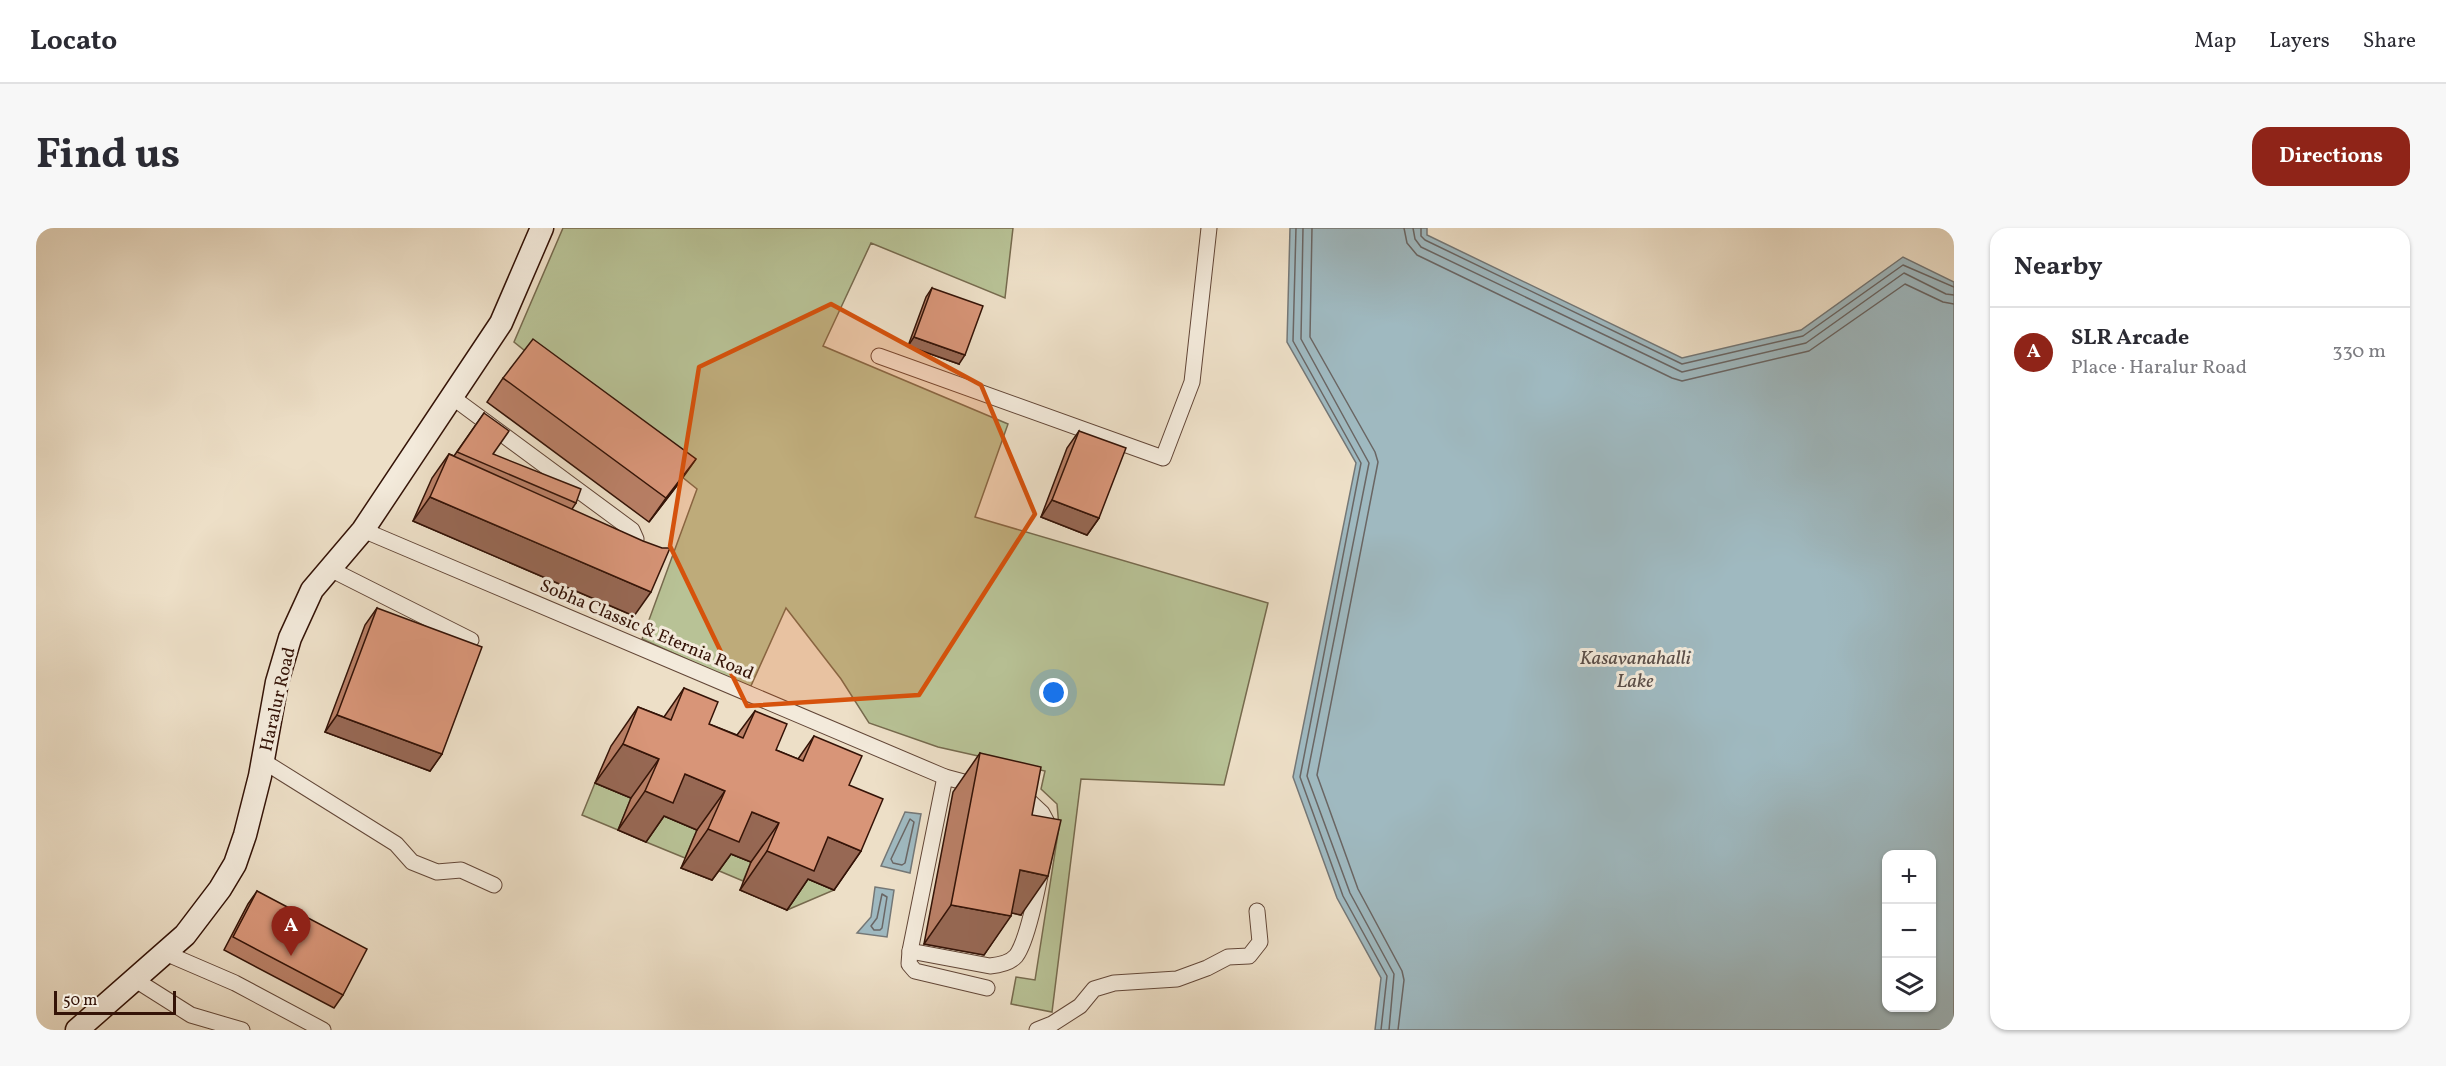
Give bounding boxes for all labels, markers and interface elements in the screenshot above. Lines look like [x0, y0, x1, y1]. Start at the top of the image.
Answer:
text: Locato [30, 22, 117, 61]
text: Map [2194, 27, 2236, 56]
text: Layers [2269, 27, 2330, 56]
text: Share [2363, 27, 2416, 56]
text: Find us [36, 127, 180, 186]
button: Directions [2252, 127, 2410, 186]
text: Nearby [2014, 249, 2103, 285]
text: SLR Arcade [2071, 323, 2189, 354]
text: A [2026, 338, 2041, 366]
text: 330 m [2332, 338, 2386, 366]
text: Place · Haralur Road [2071, 354, 2247, 382]
street label: Sobha Classic & Eternia Road [536, 574, 757, 687]
street label: Haralur Road [254, 645, 303, 754]
water label: Kasavanahalli Lake [1579, 645, 1692, 696]
your location [1039, 678, 1068, 707]
map controls [1882, 850, 1936, 1012]
button: + [1882, 850, 1936, 904]
button: − [1882, 904, 1936, 958]
pin: A [272, 906, 310, 956]
button: layers [1882, 958, 1936, 1012]
scale bar [54, 988, 176, 1016]
text: 50 m [63, 990, 97, 1012]

